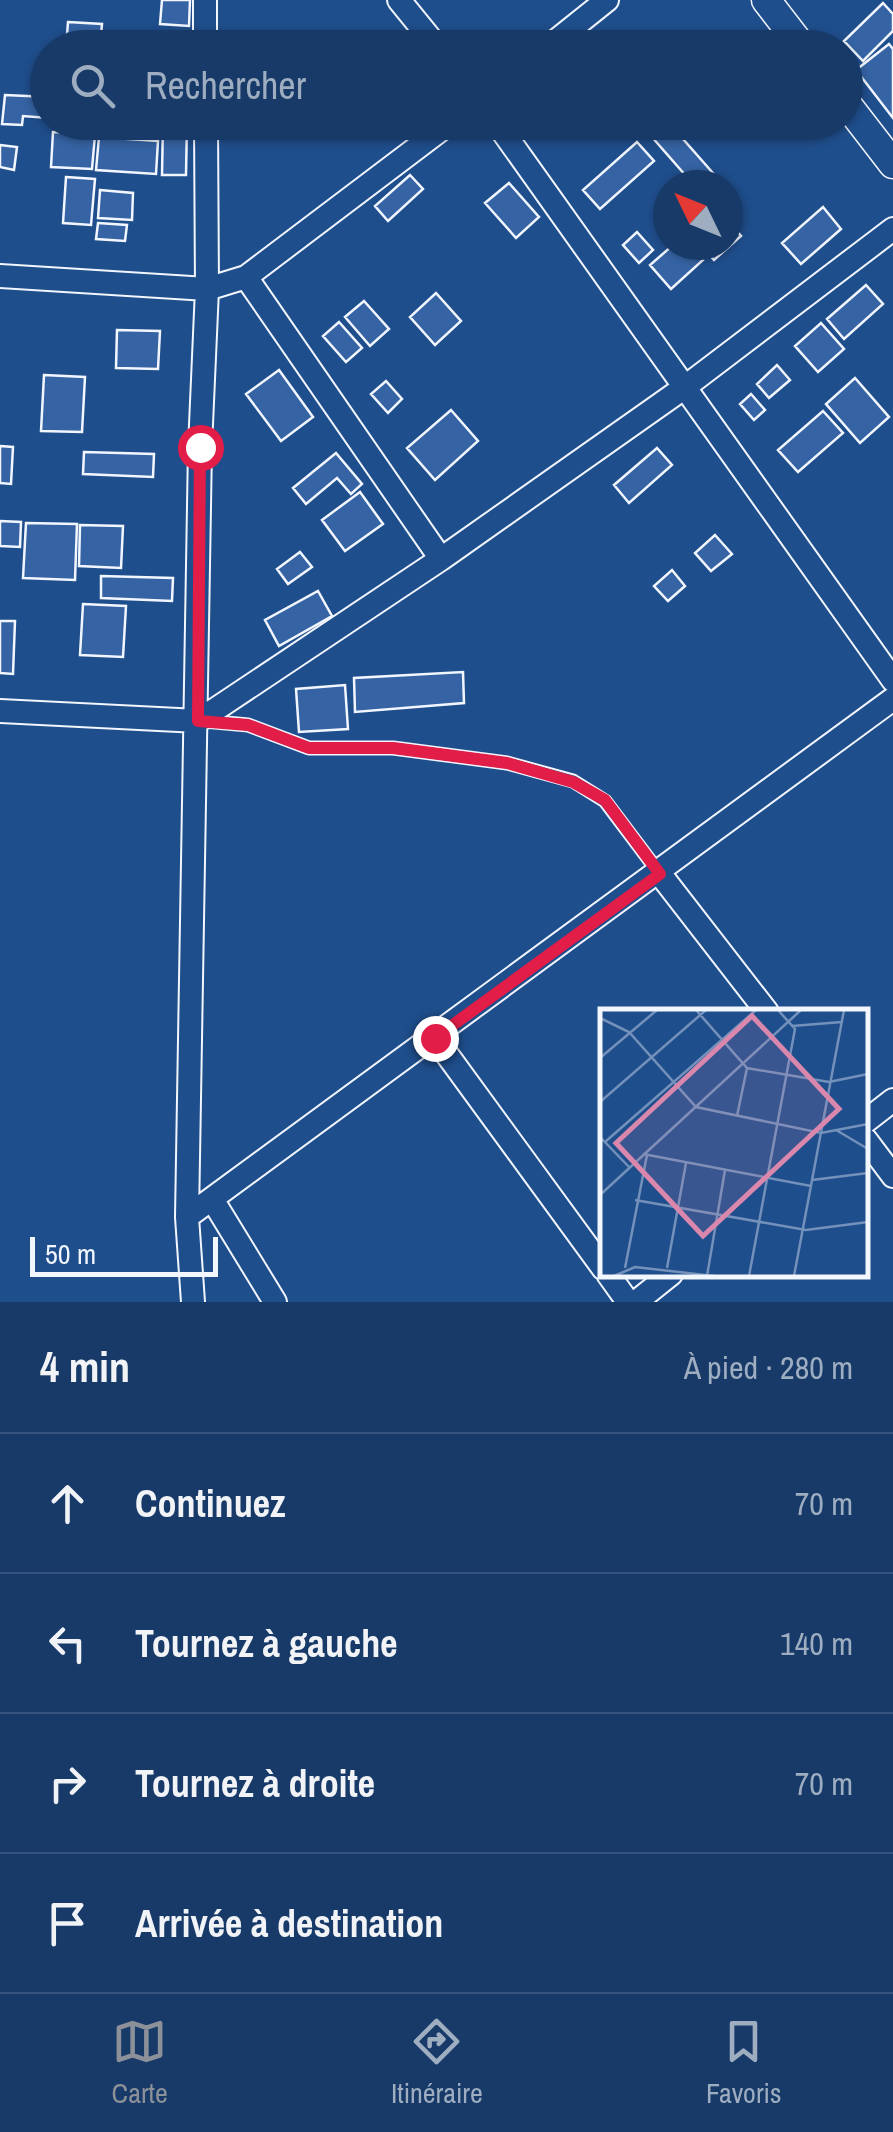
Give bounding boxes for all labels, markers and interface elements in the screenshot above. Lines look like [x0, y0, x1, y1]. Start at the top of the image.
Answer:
search box [30, 30, 863, 140]
icon: search [65, 58, 120, 113]
text: Rechercher [145, 60, 306, 111]
north arrow [653, 170, 743, 260]
route start [178, 425, 224, 471]
inset map [600, 1009, 868, 1277]
route end [413, 1016, 459, 1062]
scale bar [30, 1232, 218, 1276]
text: 50 m [45, 1235, 96, 1273]
text: 4 min [40, 1339, 130, 1395]
text: À pied · 280 m [684, 1346, 853, 1389]
icon: ahead [40, 1476, 95, 1531]
text: Continuez [135, 1478, 286, 1529]
text: 70 m [795, 1482, 853, 1525]
icon: left [40, 1616, 95, 1671]
text: Tournez à gauche [135, 1618, 398, 1669]
text: 140 m [780, 1622, 853, 1665]
icon: right [40, 1756, 95, 1811]
text: Tournez à droite [135, 1758, 375, 1809]
text: 70 m [795, 1762, 853, 1805]
icon: arrive [40, 1896, 95, 1951]
text: Arrivée à destination [135, 1898, 443, 1949]
tab: Carte [112, 2014, 168, 2112]
tab: Itinéraire [391, 2014, 483, 2112]
tab: Favoris [706, 2014, 781, 2112]

